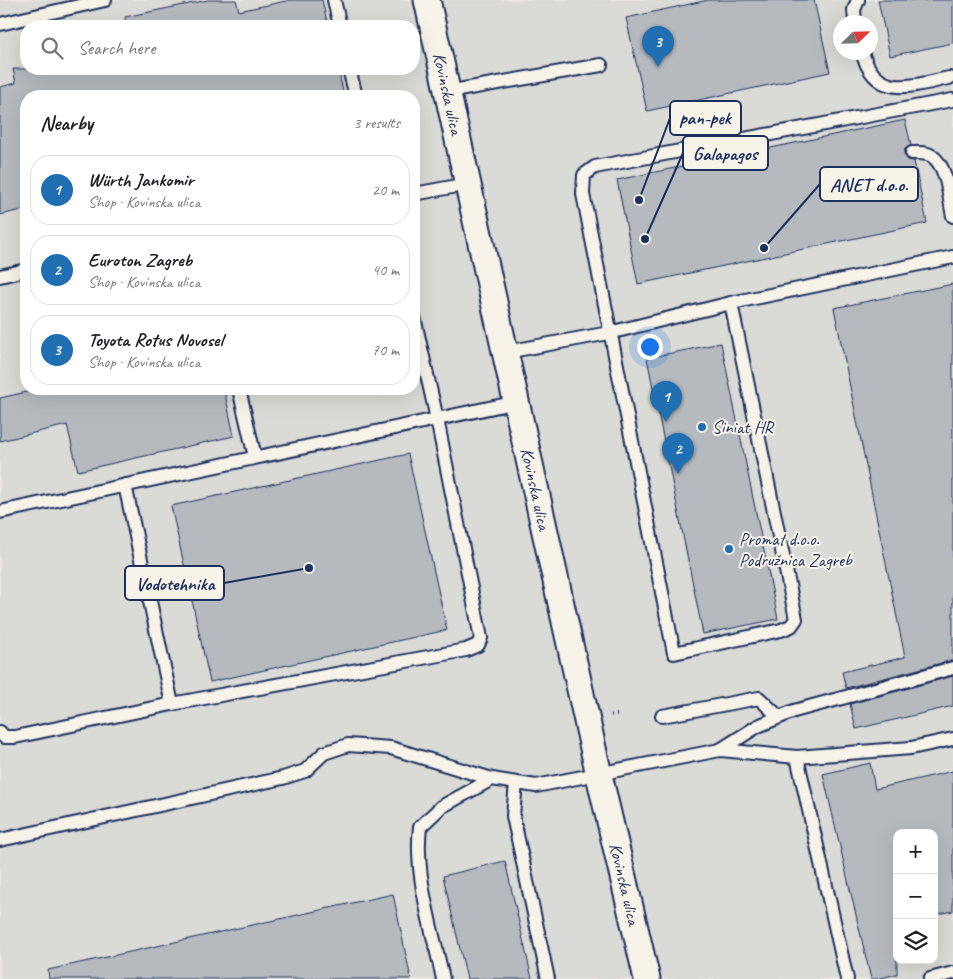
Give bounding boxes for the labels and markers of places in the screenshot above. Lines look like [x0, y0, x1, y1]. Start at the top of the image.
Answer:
pin: 3 [642, 26, 674, 67]
callout: pan-pek [670, 101, 741, 135]
callout: Galapagos [683, 136, 768, 170]
callout: ANET d.o.o. [820, 167, 918, 201]
pin: 1 [650, 381, 682, 422]
place label: Siniat HR [712, 416, 775, 438]
marker: Siniat HR [696, 421, 708, 433]
pin: 2 [662, 433, 694, 474]
place label: Promat d.o.o. Podružnica Zagreb [739, 528, 853, 571]
marker: Promat d.o.o. Podružnica Zagreb [723, 543, 735, 555]
callout: Vodotehnika [125, 566, 224, 600]

